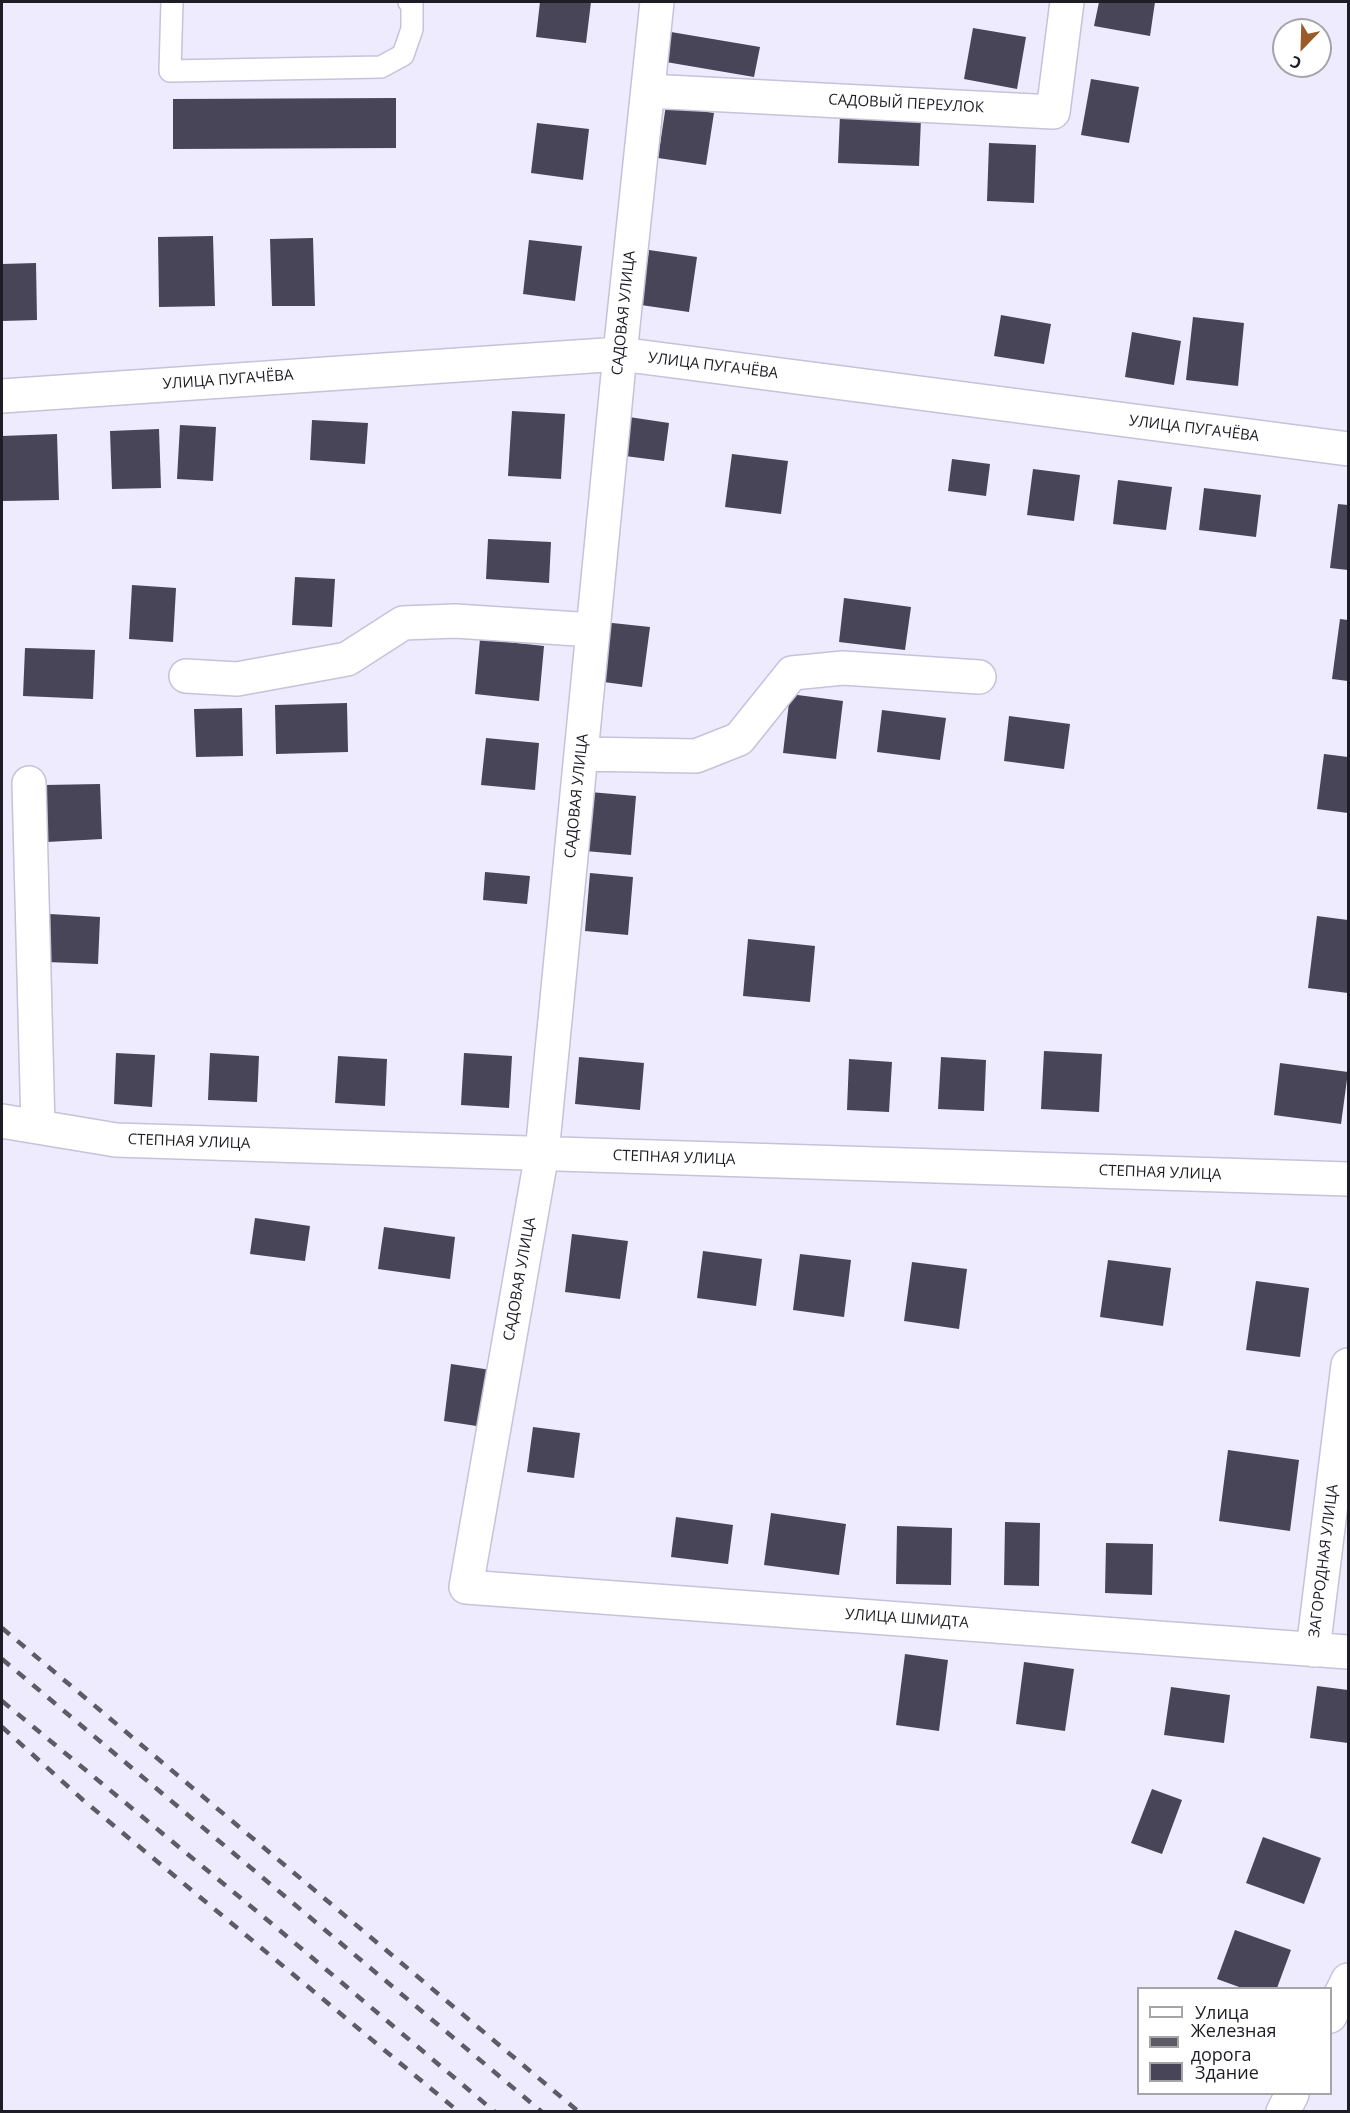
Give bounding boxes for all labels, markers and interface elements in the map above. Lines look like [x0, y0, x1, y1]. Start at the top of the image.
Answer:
north arrow [1272, 18, 1332, 78]
text: С [1287, 51, 1305, 75]
street label: САДОВЫЙ ПЕРЕУЛОК [828, 91, 984, 117]
street label: САДОВАЯ УЛИЦА [609, 250, 639, 376]
street label: УЛИЦА ПУГАЧЁВА [647, 349, 779, 383]
street label: УЛИЦА ПУГАЧЁВА [162, 366, 294, 394]
street label: УЛИЦА ПУГАЧЁВА [1128, 412, 1260, 446]
street label: САДОВАЯ УЛИЦА [562, 733, 592, 859]
street label: СТЕПНАЯ УЛИЦА [127, 1131, 251, 1153]
street label: СТЕПНАЯ УЛИЦА [612, 1147, 736, 1169]
street label: СТЕПНАЯ УЛИЦА [1098, 1162, 1222, 1184]
street label: САДОВАЯ УЛИЦА [500, 1216, 540, 1342]
street label: ЗАГОРОДНАЯ УЛИЦА [1306, 1483, 1342, 1639]
street label: УЛИЦА ШМИДТА [845, 1606, 969, 1632]
legend [1137, 1987, 1332, 2095]
text: Улица [1195, 2000, 1249, 2024]
text: Железная дорога [1191, 2018, 1276, 2066]
text: Здание [1195, 2060, 1259, 2084]

